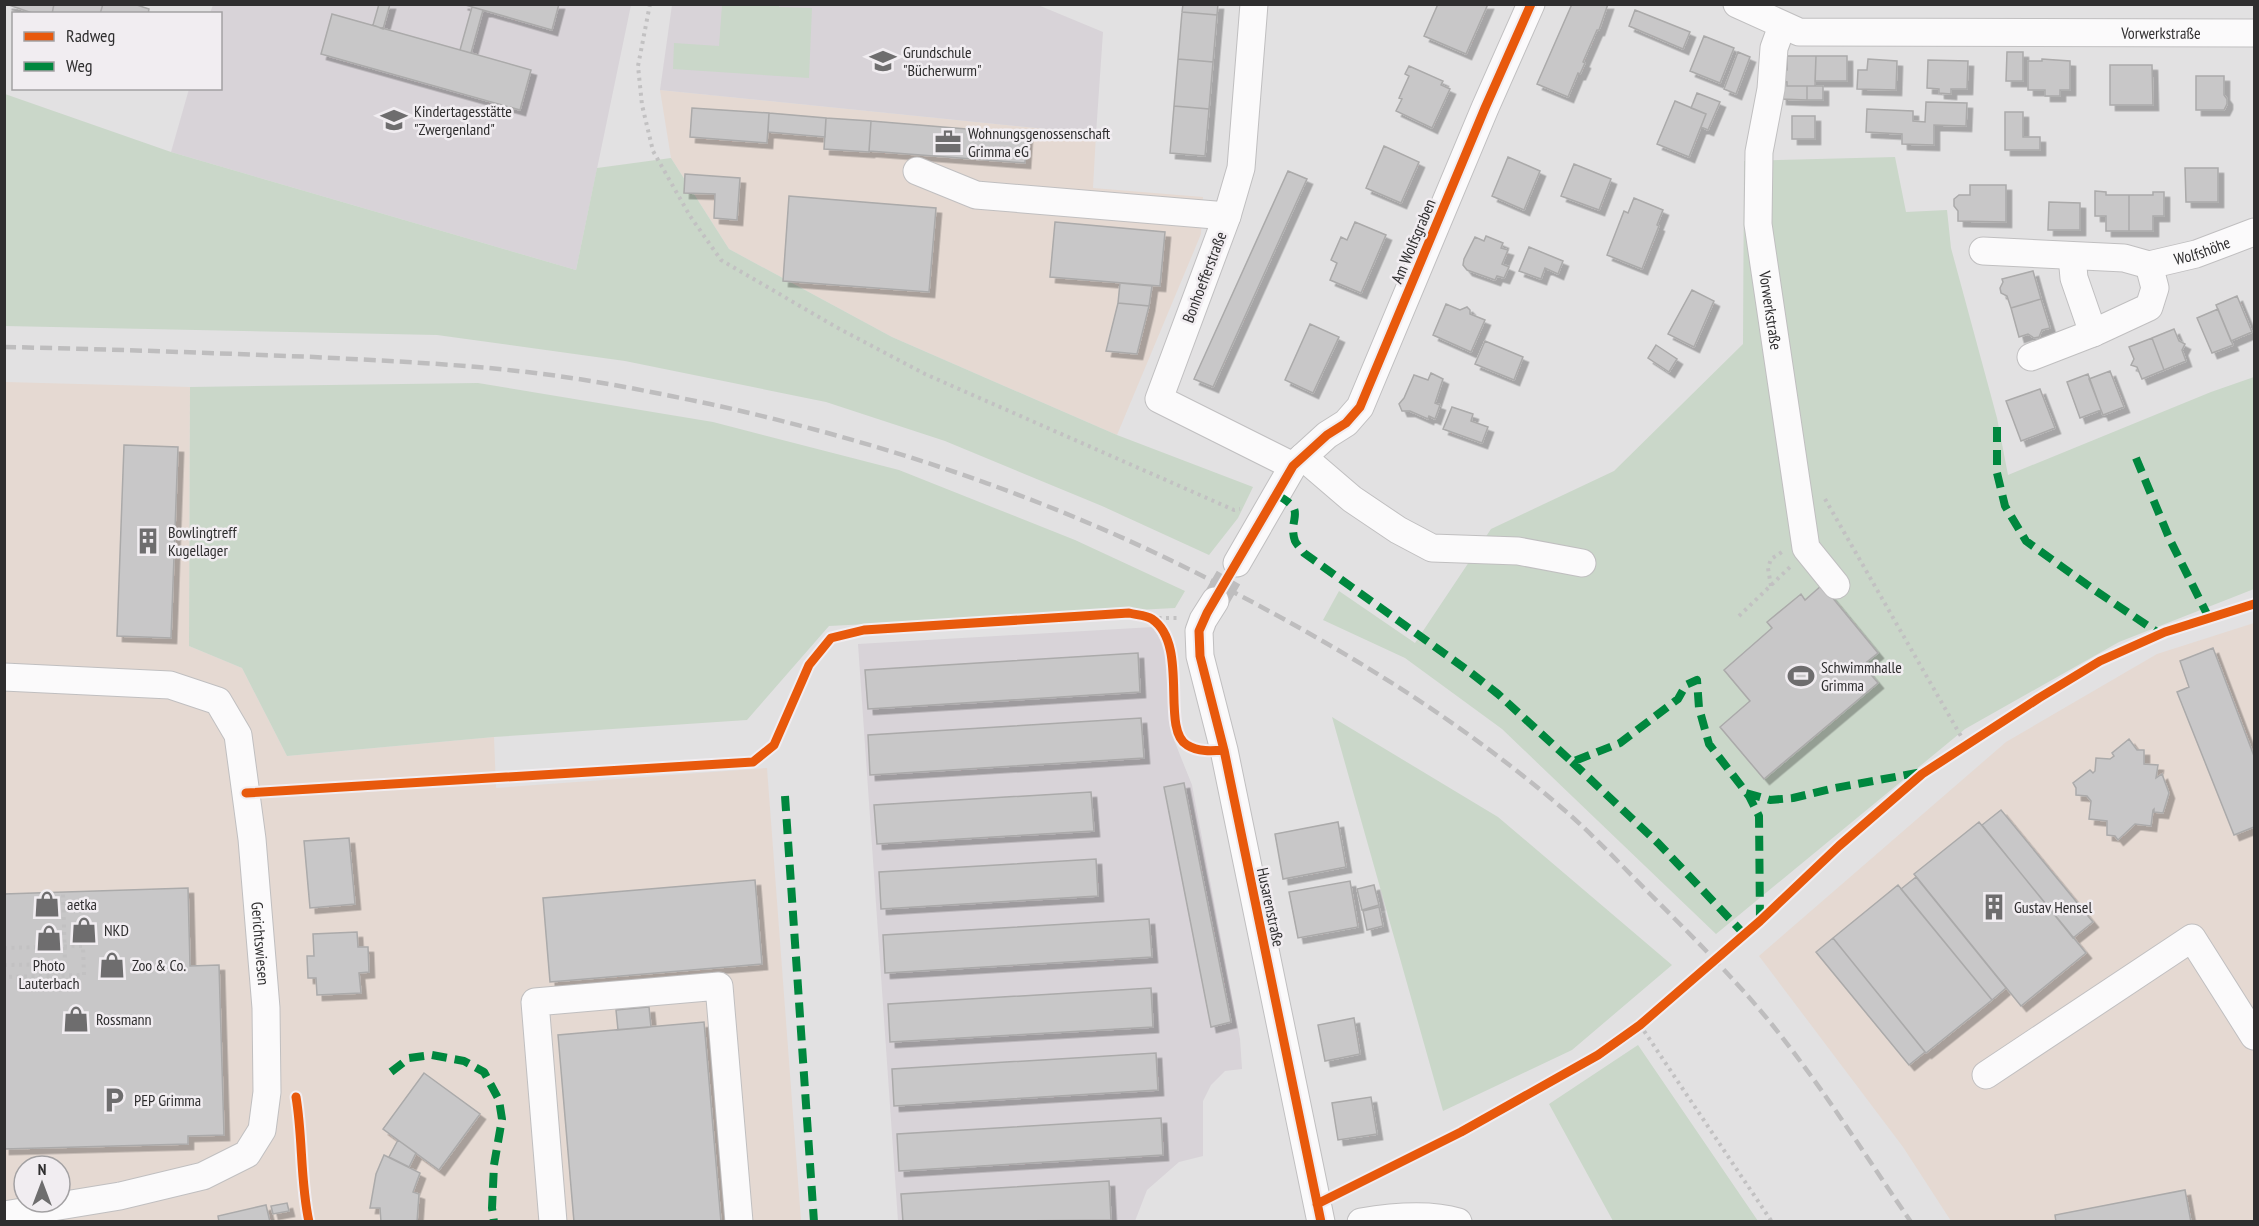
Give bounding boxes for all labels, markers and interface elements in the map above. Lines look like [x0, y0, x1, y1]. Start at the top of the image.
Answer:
legend [12, 12, 222, 90]
street label: Vorwerkstraße [2120, 23, 2201, 43]
text: Radweg [66, 24, 115, 47]
place label: Grundschule "Bücherwurm" [903, 42, 982, 80]
school or university icon: Grundschule "Bücherwurm" [868, 46, 898, 76]
text: Weg [66, 54, 93, 77]
place label: Kindertagesstätte "Zwergenland" [414, 101, 512, 139]
school or university icon: Kindertagesstätte "Zwergenland" [379, 105, 409, 135]
place label: Wohnungsgenossenschaft Grimma eG [968, 123, 1111, 161]
office icon: Wohnungsgenossenschaft Grimma eG [933, 127, 963, 157]
street label: Am Wolfsgraben [1386, 196, 1440, 286]
street label: Bonhoefferstraße [1177, 229, 1231, 325]
street label: Wolfshöhe [2172, 232, 2233, 269]
street label: Vorwerkstraße [1755, 269, 1787, 351]
place label: Bowlingtreff Kugellager [168, 522, 237, 560]
building icon: Bowlingtreff Kugellager [133, 526, 163, 556]
place label: Schwimmhalle Grimma [1821, 657, 1902, 695]
sports icon: Schwimmhalle Grimma [1786, 661, 1816, 691]
street label: Husarenstraße [1253, 866, 1289, 948]
shop icon: aetka [32, 889, 62, 919]
building icon: Gustav Hensel [1979, 892, 2009, 922]
place label: aetka [67, 894, 97, 914]
place label: Gustav Hensel [2014, 897, 2092, 917]
street label: Gerichtswiesen [247, 901, 274, 986]
shop icon: NKD [69, 915, 99, 945]
place label: NKD [104, 920, 129, 940]
shop icon: Photo Lauterbach [34, 923, 64, 953]
shop icon: Zoo & Co. [97, 950, 127, 980]
place label: Photo Lauterbach [18, 955, 80, 993]
place label: Zoo & Co. [132, 955, 186, 975]
shop icon: Rossmann [61, 1004, 91, 1034]
place label: Rossmann [96, 1009, 152, 1029]
parking icon: PEP Grimma [99, 1085, 129, 1115]
place label: PEP Grimma [134, 1090, 201, 1110]
north arrow [12, 1154, 72, 1214]
text: N [38, 1159, 46, 1179]

